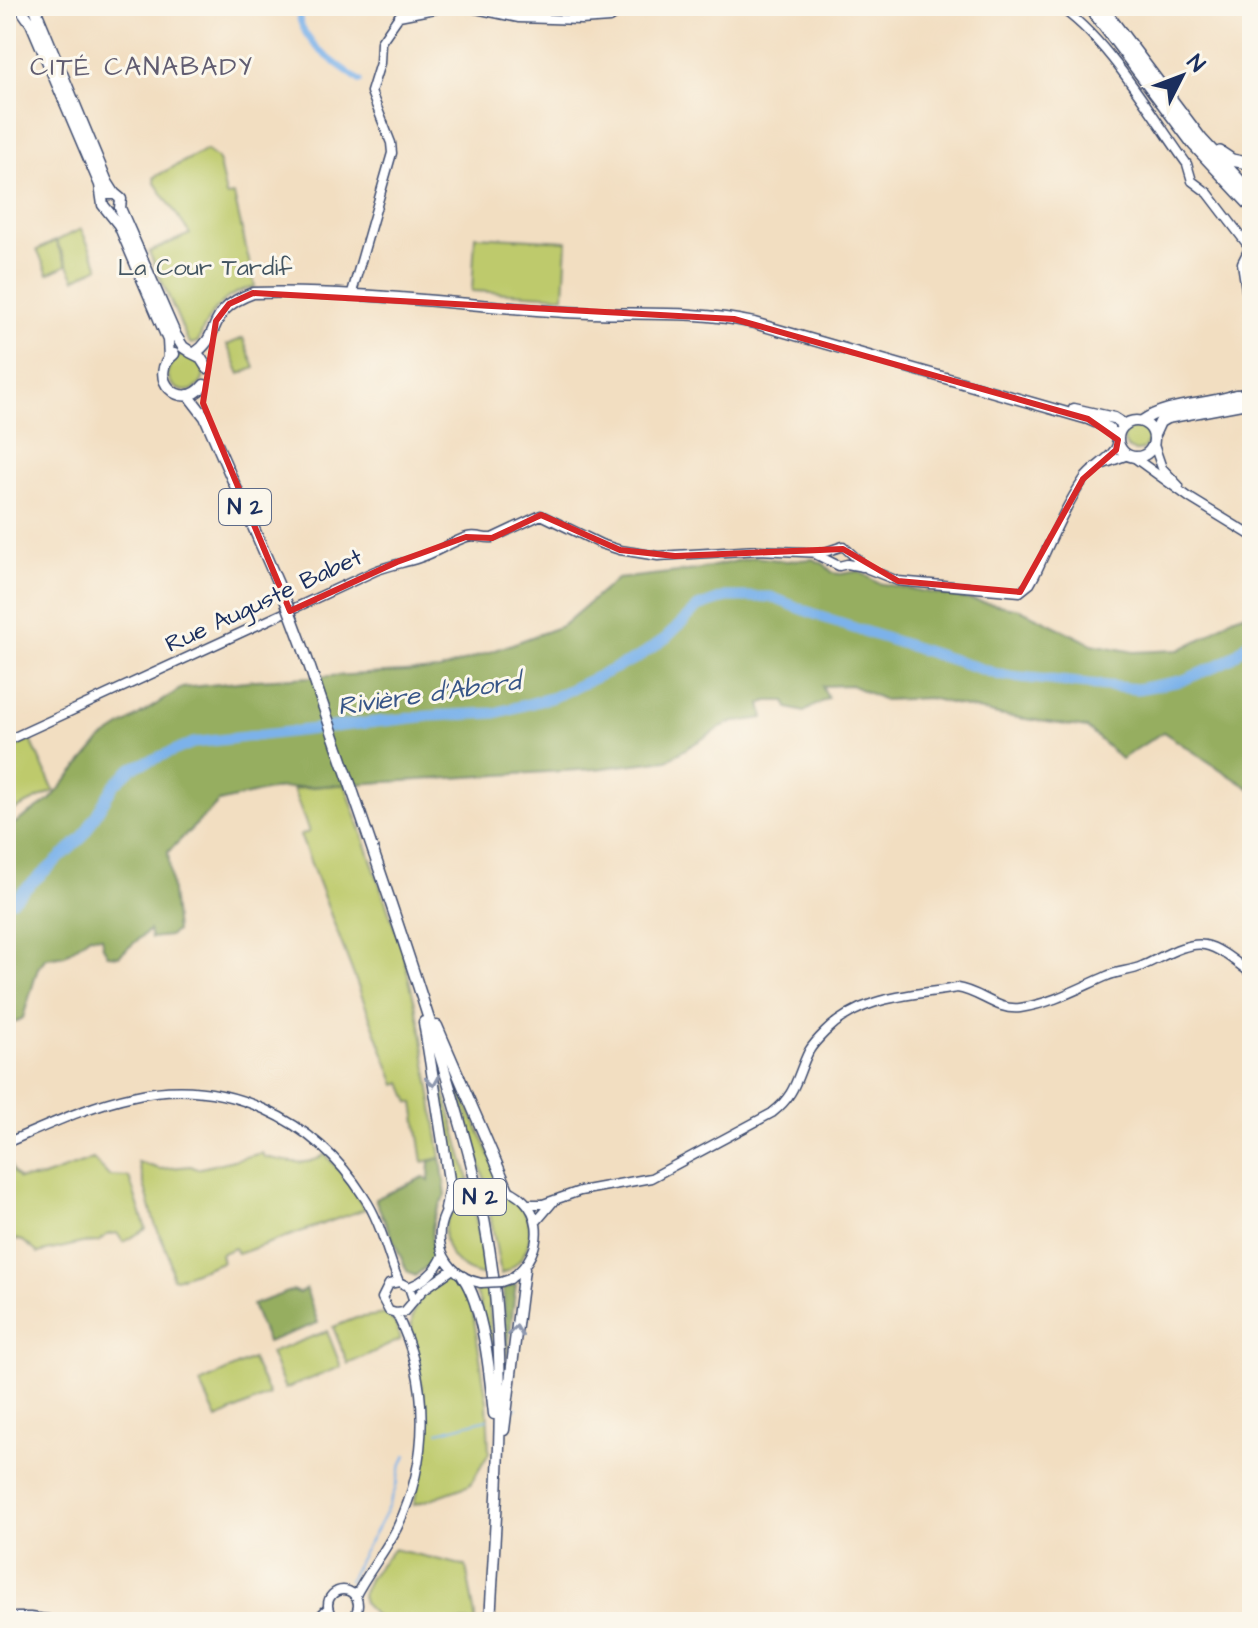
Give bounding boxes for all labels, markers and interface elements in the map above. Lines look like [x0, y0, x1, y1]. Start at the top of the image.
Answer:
north arrow [1142, 36, 1222, 116]
text: N [1180, 48, 1212, 79]
district label: CITÉ CANABADY [30, 49, 254, 85]
park label: La Cour Tardif [118, 251, 293, 285]
road number: N 2 [219, 489, 271, 525]
street label: Rue Auguste Babet [160, 540, 369, 662]
water label: Rivière d'Abord [335, 663, 527, 725]
one-way arrow [424, 1074, 441, 1088]
road number: N 2 [454, 1179, 506, 1215]
one-way arrow [507, 1324, 524, 1338]

